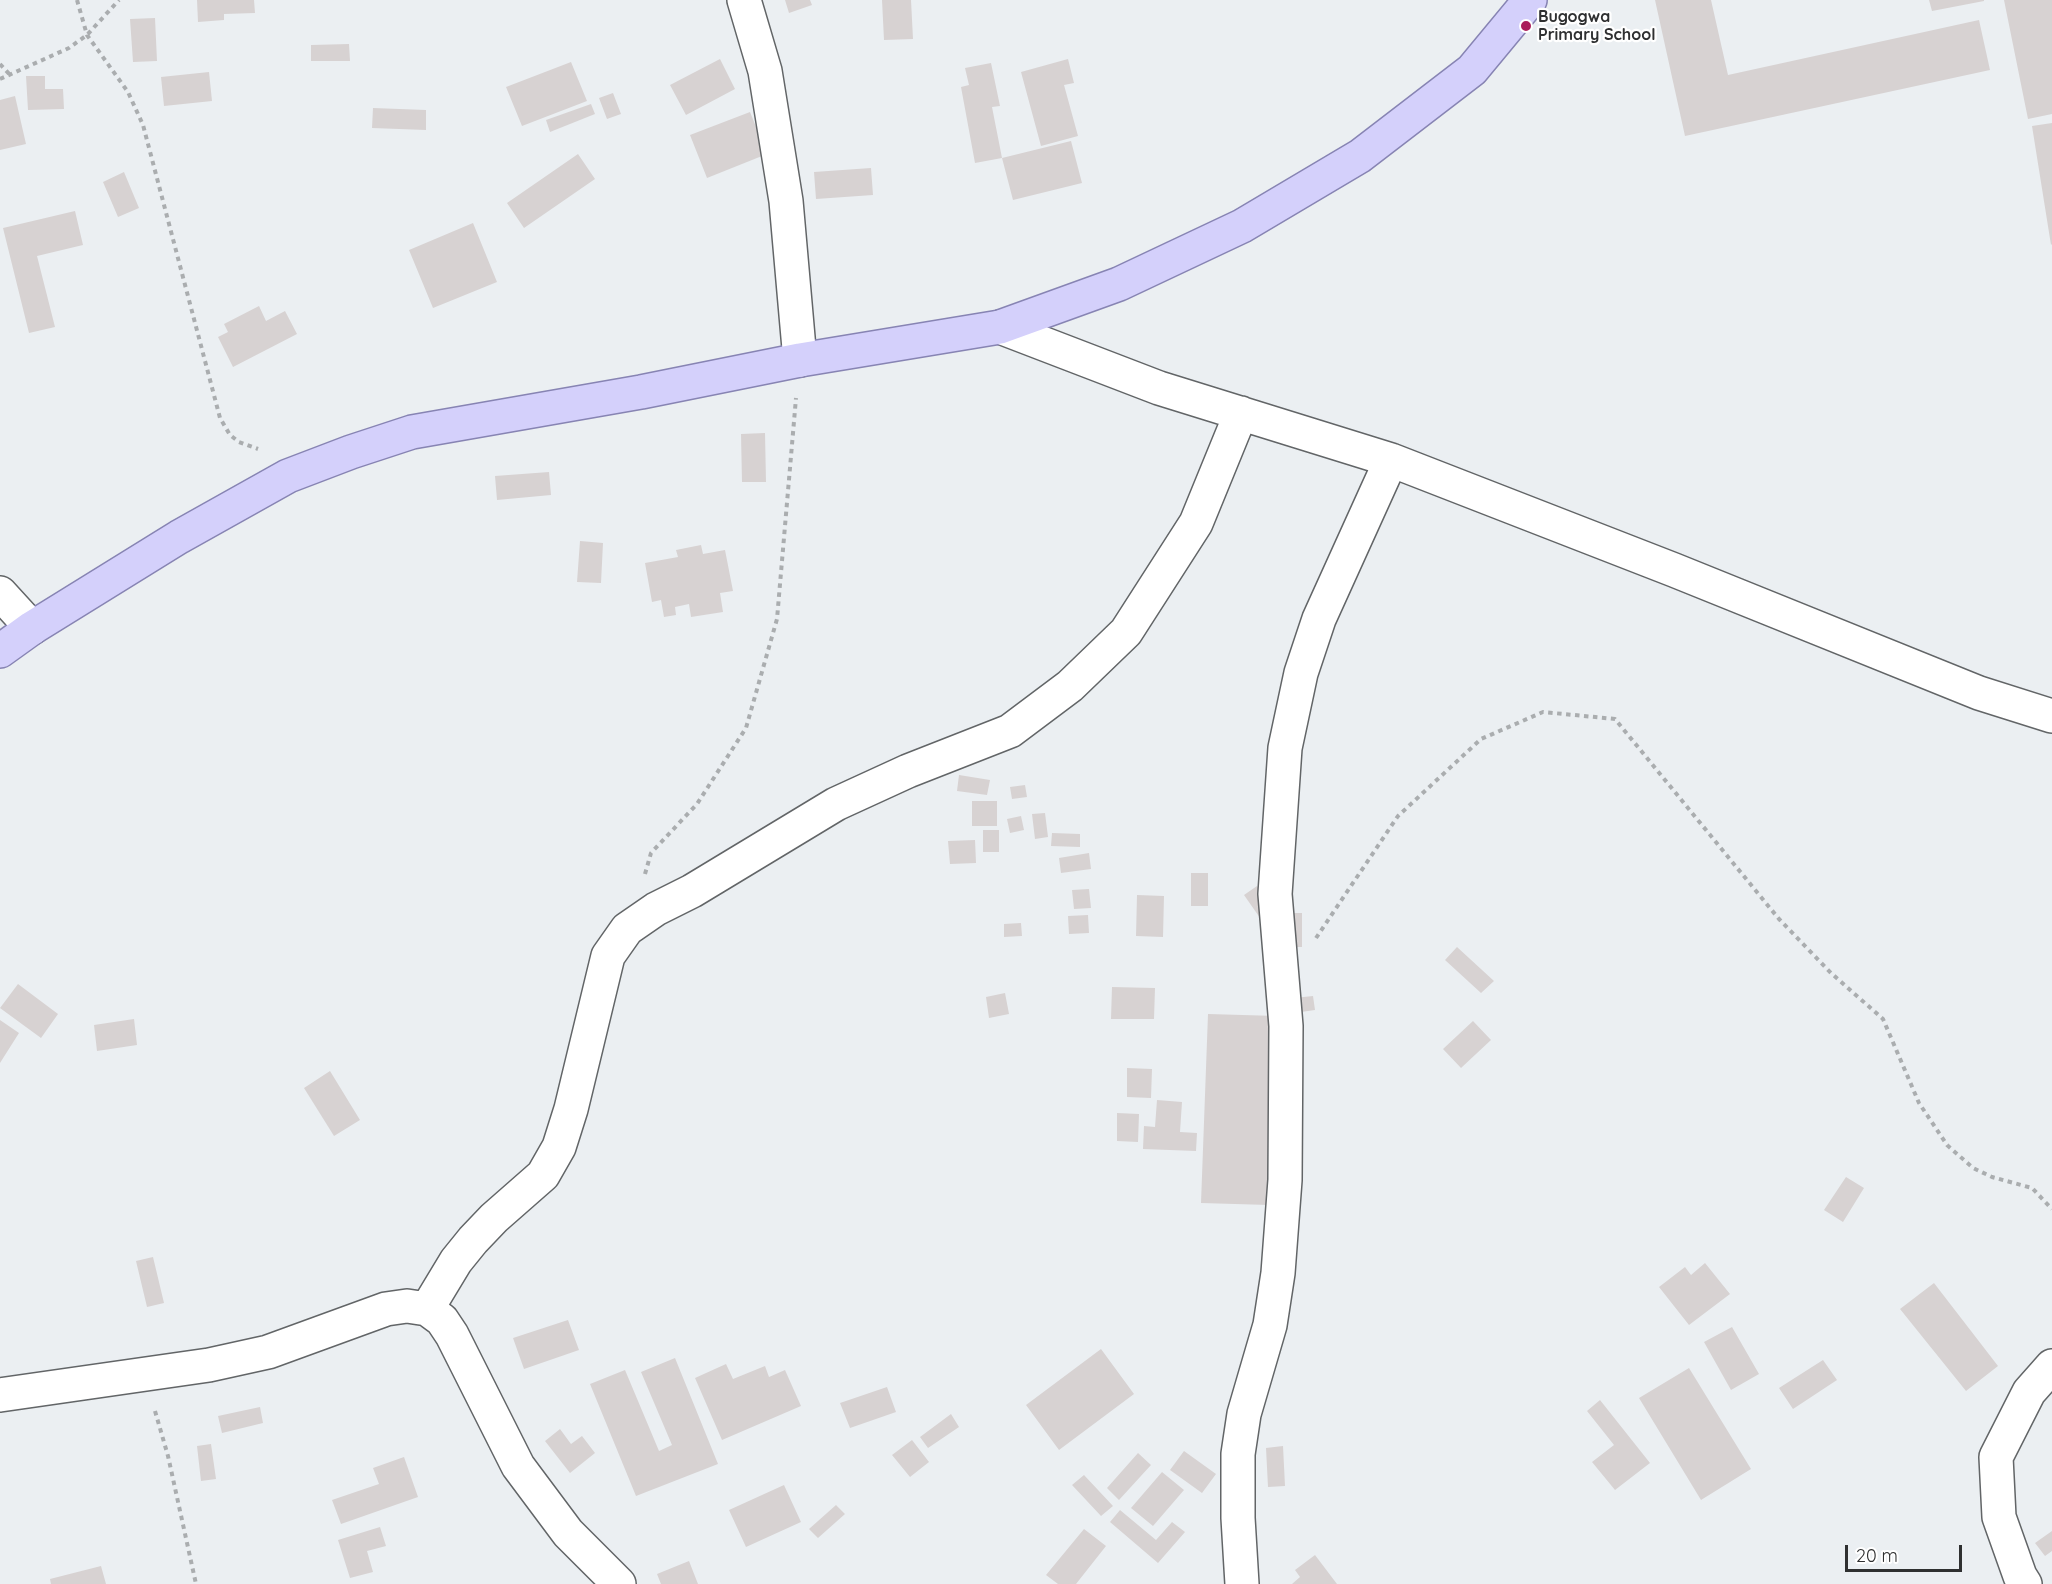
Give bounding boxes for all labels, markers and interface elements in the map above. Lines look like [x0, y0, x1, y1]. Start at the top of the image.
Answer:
place label: Bugogwa Primary School [1538, 7, 1656, 45]
marker: Bugogwa Primary School [1519, 19, 1533, 33]
scale bar [1848, 1533, 1965, 1571]
text: 20 m [1856, 1544, 1898, 1567]

